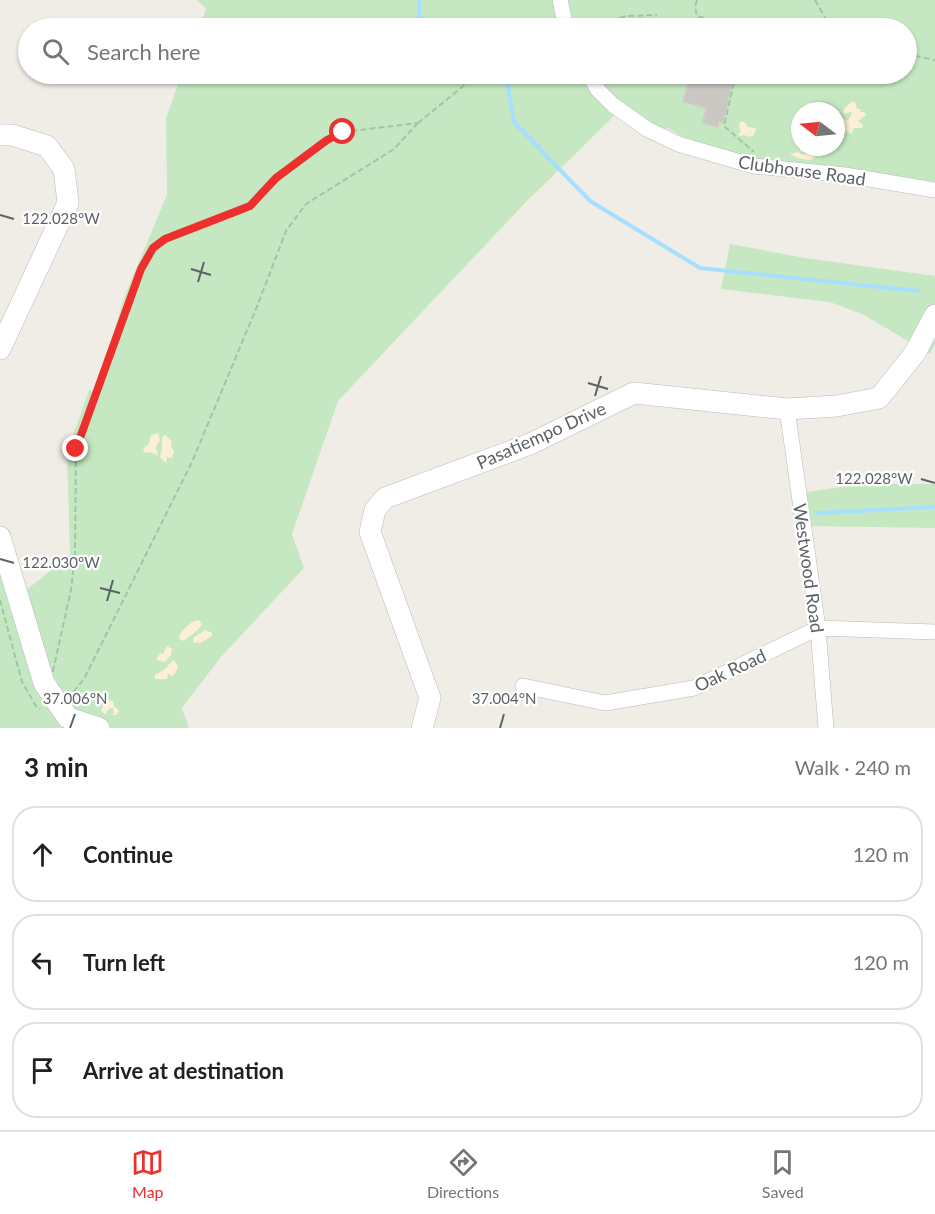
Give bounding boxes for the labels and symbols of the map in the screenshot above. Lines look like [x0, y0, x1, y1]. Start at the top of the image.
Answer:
north arrow [791, 102, 845, 156]
route start [329, 118, 355, 144]
street label: Clubhouse Road [737, 150, 867, 190]
text: 122.028°W [22, 209, 100, 227]
street label: Pasatiempo Drive [473, 397, 609, 473]
route end [62, 435, 88, 461]
text: 122.028°W [835, 469, 913, 487]
street label: Westwood Road [789, 502, 829, 634]
text: 122.030°W [22, 553, 100, 571]
street label: Oak Road [691, 644, 769, 696]
text: 37.006°N [43, 689, 107, 707]
text: 37.004°N [472, 689, 536, 707]

